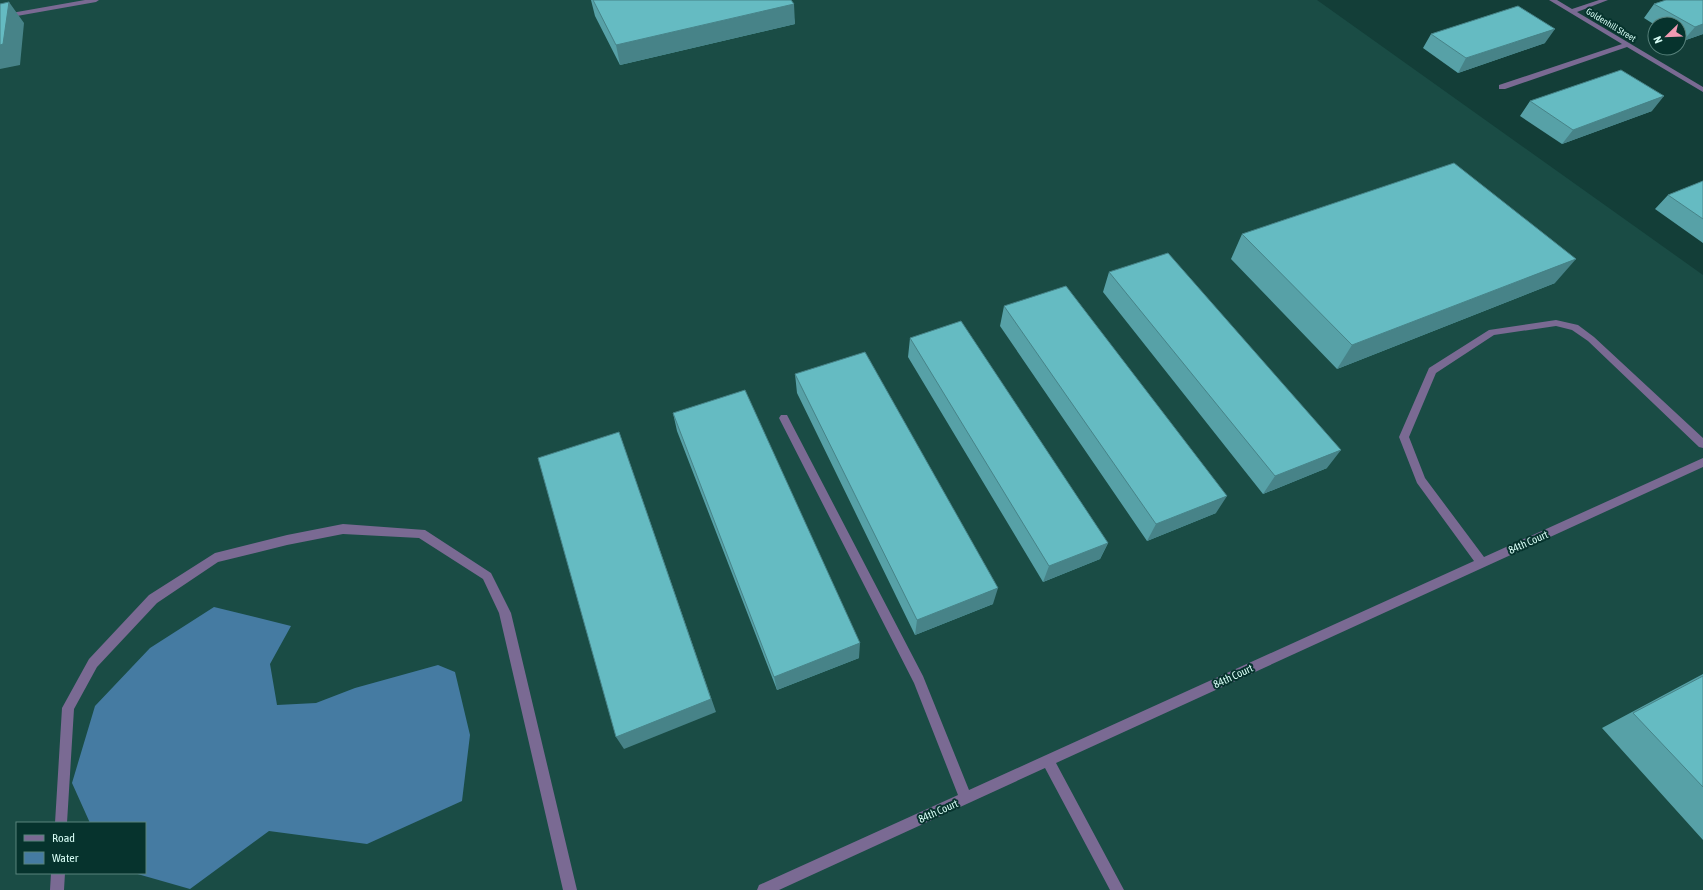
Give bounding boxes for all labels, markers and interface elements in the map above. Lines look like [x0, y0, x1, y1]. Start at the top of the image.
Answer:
street label: Goldenhill Street [1584, 6, 1638, 44]
north arrow [1647, 16, 1687, 56]
text: N [1651, 35, 1665, 45]
street label: 84th Court [1506, 528, 1550, 556]
street label: 84th Court [1211, 662, 1255, 690]
street label: 84th Court [916, 797, 960, 825]
legend [16, 822, 146, 874]
text: Road [52, 831, 75, 845]
text: Water [52, 851, 79, 865]

